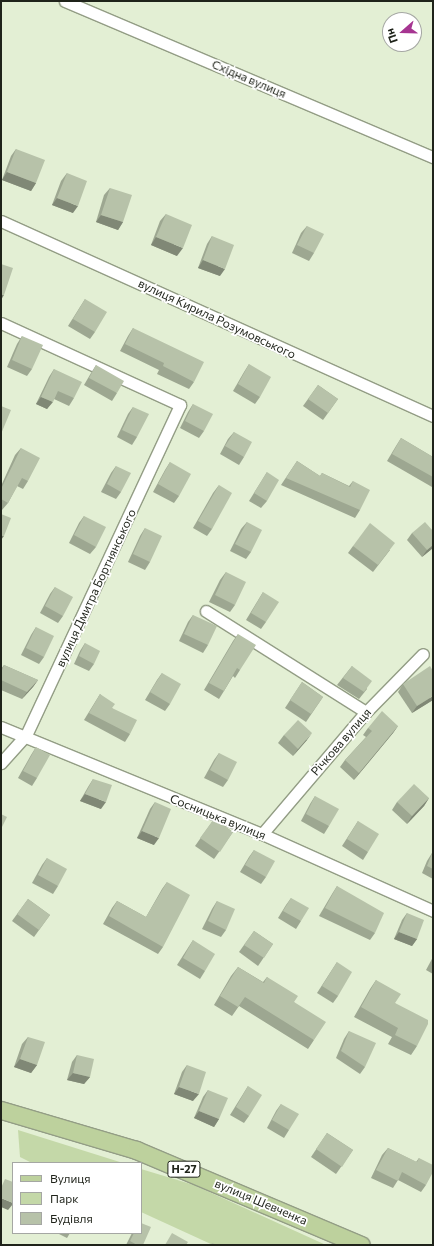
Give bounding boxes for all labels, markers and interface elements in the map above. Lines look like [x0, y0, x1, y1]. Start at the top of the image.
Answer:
north arrow [382, 12, 422, 52]
text: Пн [383, 27, 400, 45]
street label: Східна вулиця [210, 57, 288, 101]
street label: вулиця Кирила Розумовського [136, 276, 298, 362]
street label: вулиця Дмитра Бортнянського [53, 507, 139, 669]
street label: Річкова вулиця [308, 705, 374, 779]
street label: Сосницька вулиця [168, 791, 268, 843]
road number: Н-27 [167, 1160, 201, 1178]
legend [12, 1162, 142, 1234]
text: Вулиця [50, 1171, 91, 1185]
street label: вулиця Шевченка [213, 1176, 309, 1228]
text: Парк [50, 1191, 79, 1205]
text: Будівля [50, 1211, 93, 1225]

